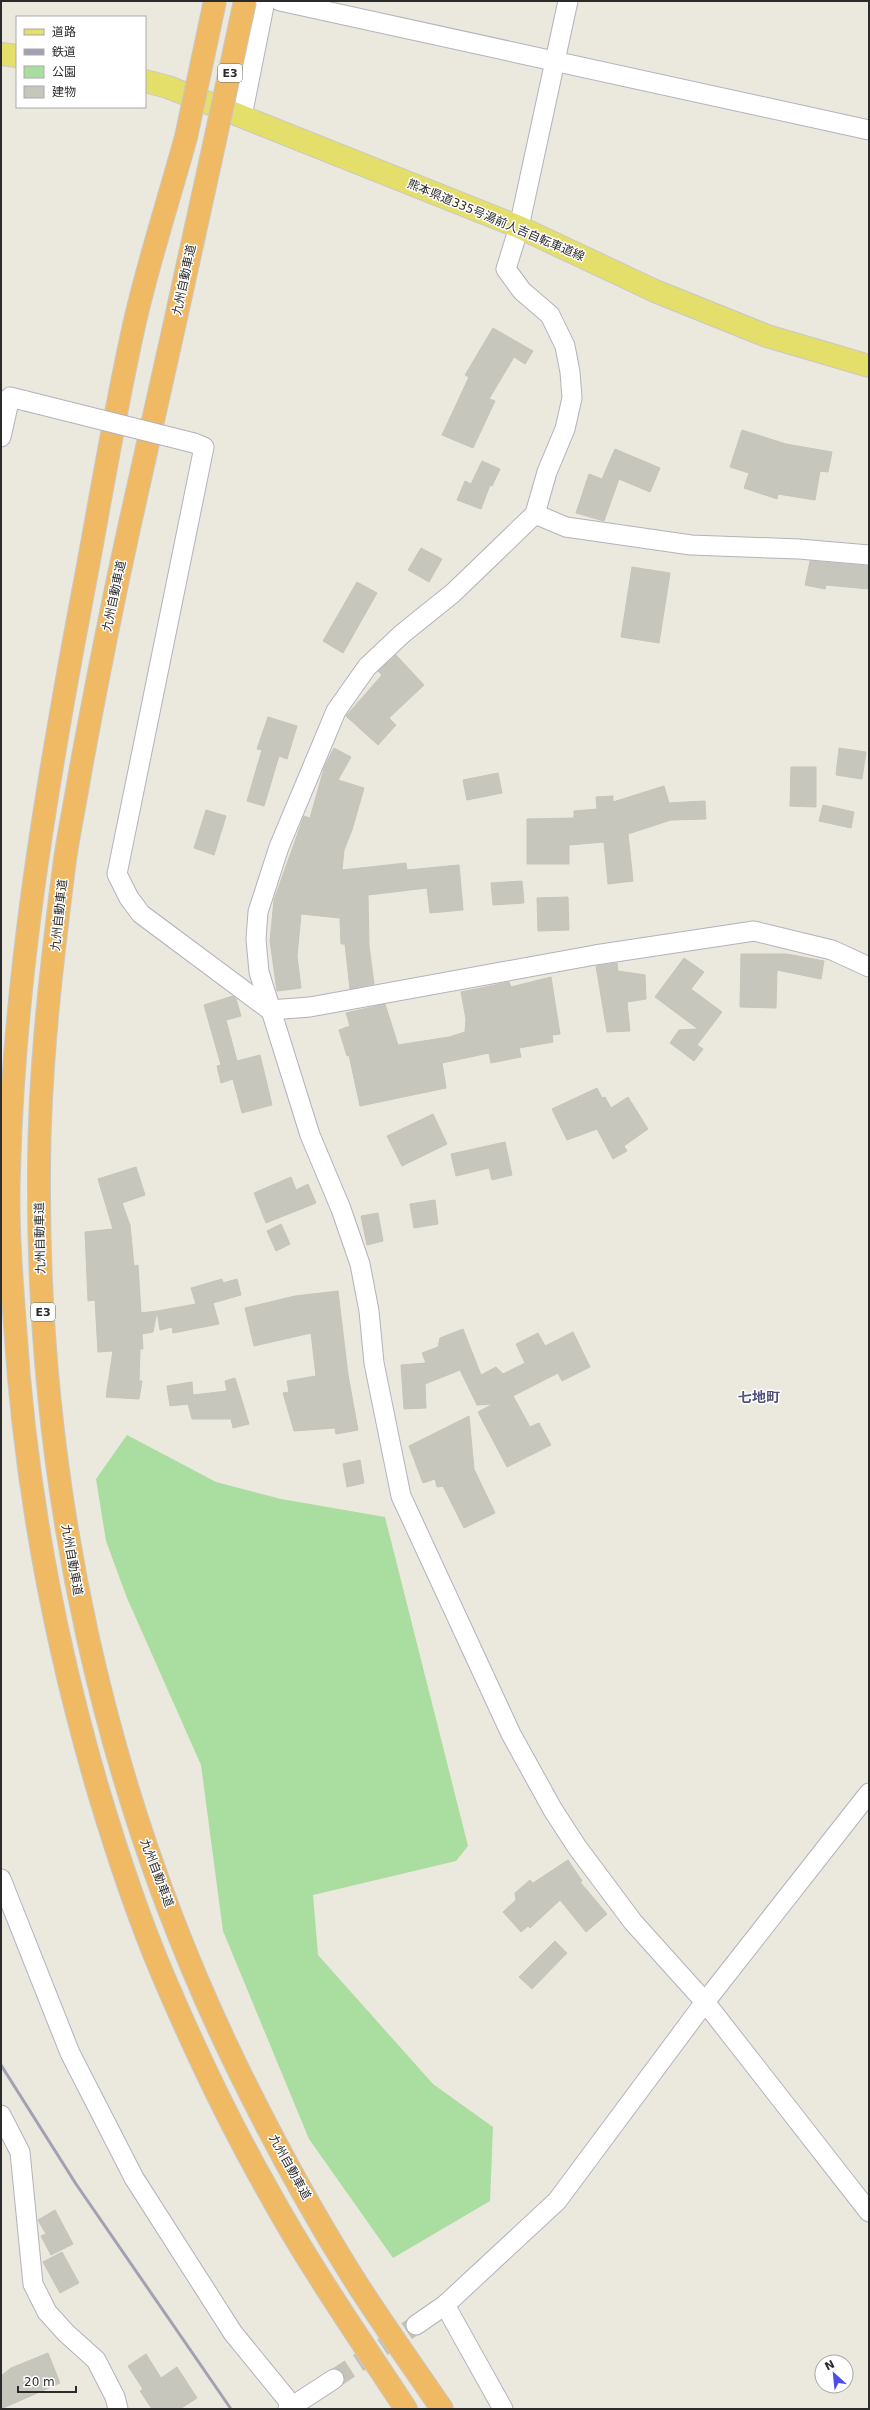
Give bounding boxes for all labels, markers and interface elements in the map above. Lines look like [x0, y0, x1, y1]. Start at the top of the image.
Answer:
legend [16, 16, 146, 108]
text: 道路 [52, 25, 76, 39]
text: 鉄道 [52, 45, 76, 59]
road number: E3 [218, 64, 242, 82]
text: 公園 [52, 65, 76, 79]
text: 建物 [52, 85, 76, 99]
street label: 熊本県道335号湯前人吉自転車道線 [405, 176, 587, 264]
street label: 九州自動車道 [170, 243, 198, 317]
street label: 九州自動車道 [100, 559, 128, 633]
street label: 九州自動車道 [48, 878, 70, 952]
street label: 九州自動車道 [32, 1202, 48, 1274]
road number: E3 [31, 1303, 55, 1321]
district label: 七地町 [738, 1389, 780, 1405]
street label: 九州自動車道 [59, 1523, 85, 1597]
street label: 九州自動車道 [138, 1837, 176, 1909]
street label: 九州自動車道 [266, 2132, 314, 2202]
north arrow [814, 2354, 854, 2394]
text: N [823, 2358, 837, 2373]
scale bar [18, 2368, 76, 2394]
text: 20 m [24, 2375, 55, 2389]

